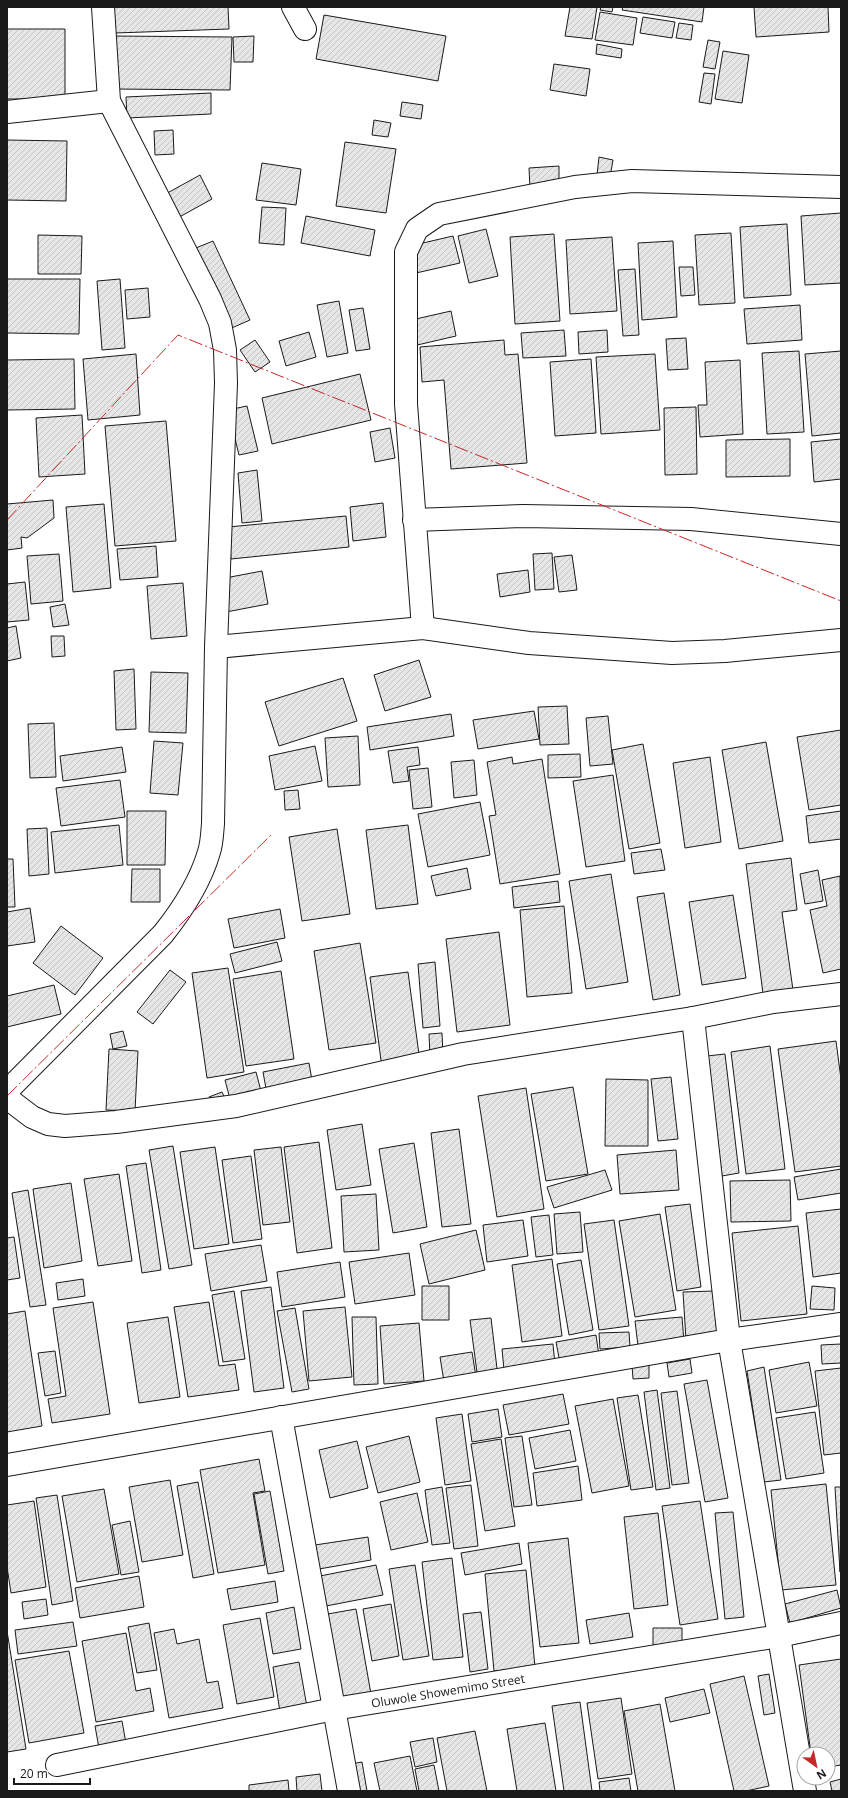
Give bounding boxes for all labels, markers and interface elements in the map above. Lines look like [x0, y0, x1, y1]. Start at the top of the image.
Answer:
street label: Oluwole Showemimo Street [370, 1669, 526, 1711]
north arrow [796, 1746, 836, 1786]
scale bar [14, 1760, 90, 1786]
text: 20 m [20, 1765, 48, 1782]
text: N [814, 1766, 830, 1784]

